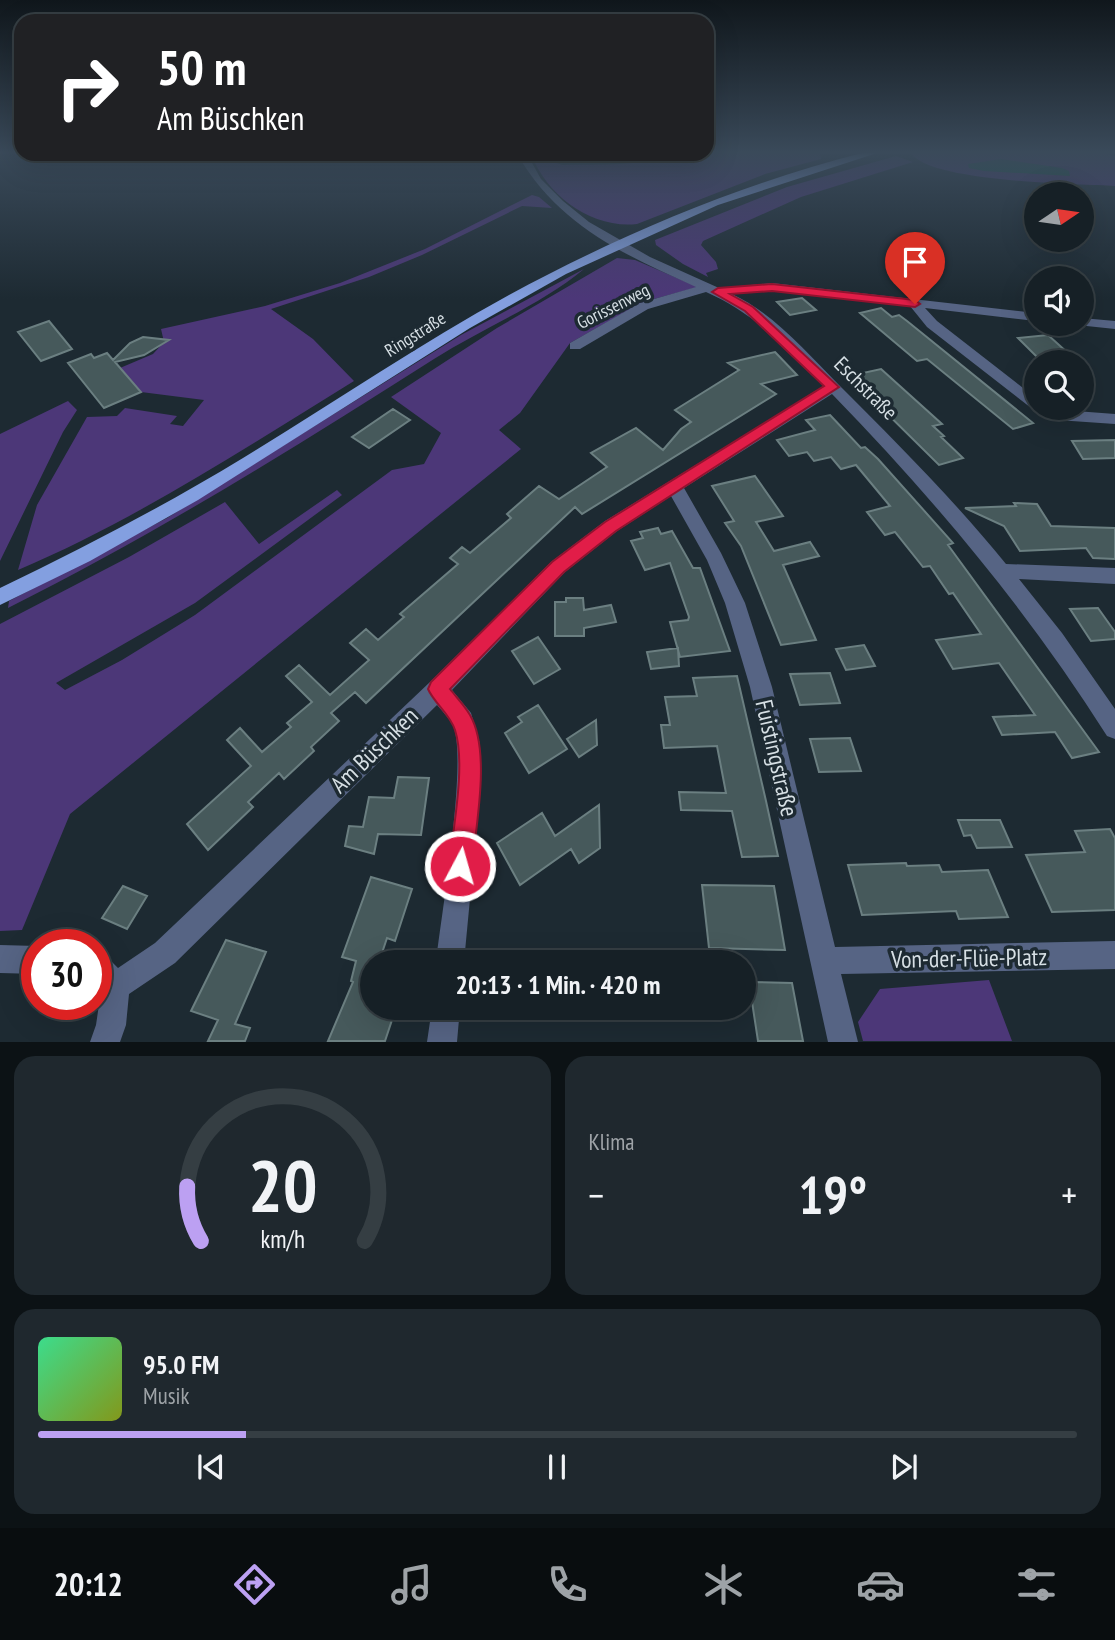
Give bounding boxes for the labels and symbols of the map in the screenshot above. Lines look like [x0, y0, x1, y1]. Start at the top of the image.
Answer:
north arrow [1024, 182, 1094, 252]
pin [885, 232, 945, 304]
street label: Gorissenweg [573, 278, 653, 334]
street label: Ringstraße [380, 306, 450, 362]
street label: Eschstraße [829, 351, 903, 425]
street label: Fuistingstraße [749, 697, 805, 819]
street label: Am Büschken [323, 700, 425, 800]
position arrow [423, 829, 497, 903]
speed limit sign: 30 [21, 929, 112, 1020]
street label: Von-der-Flüe-Platz [890, 941, 1047, 975]

